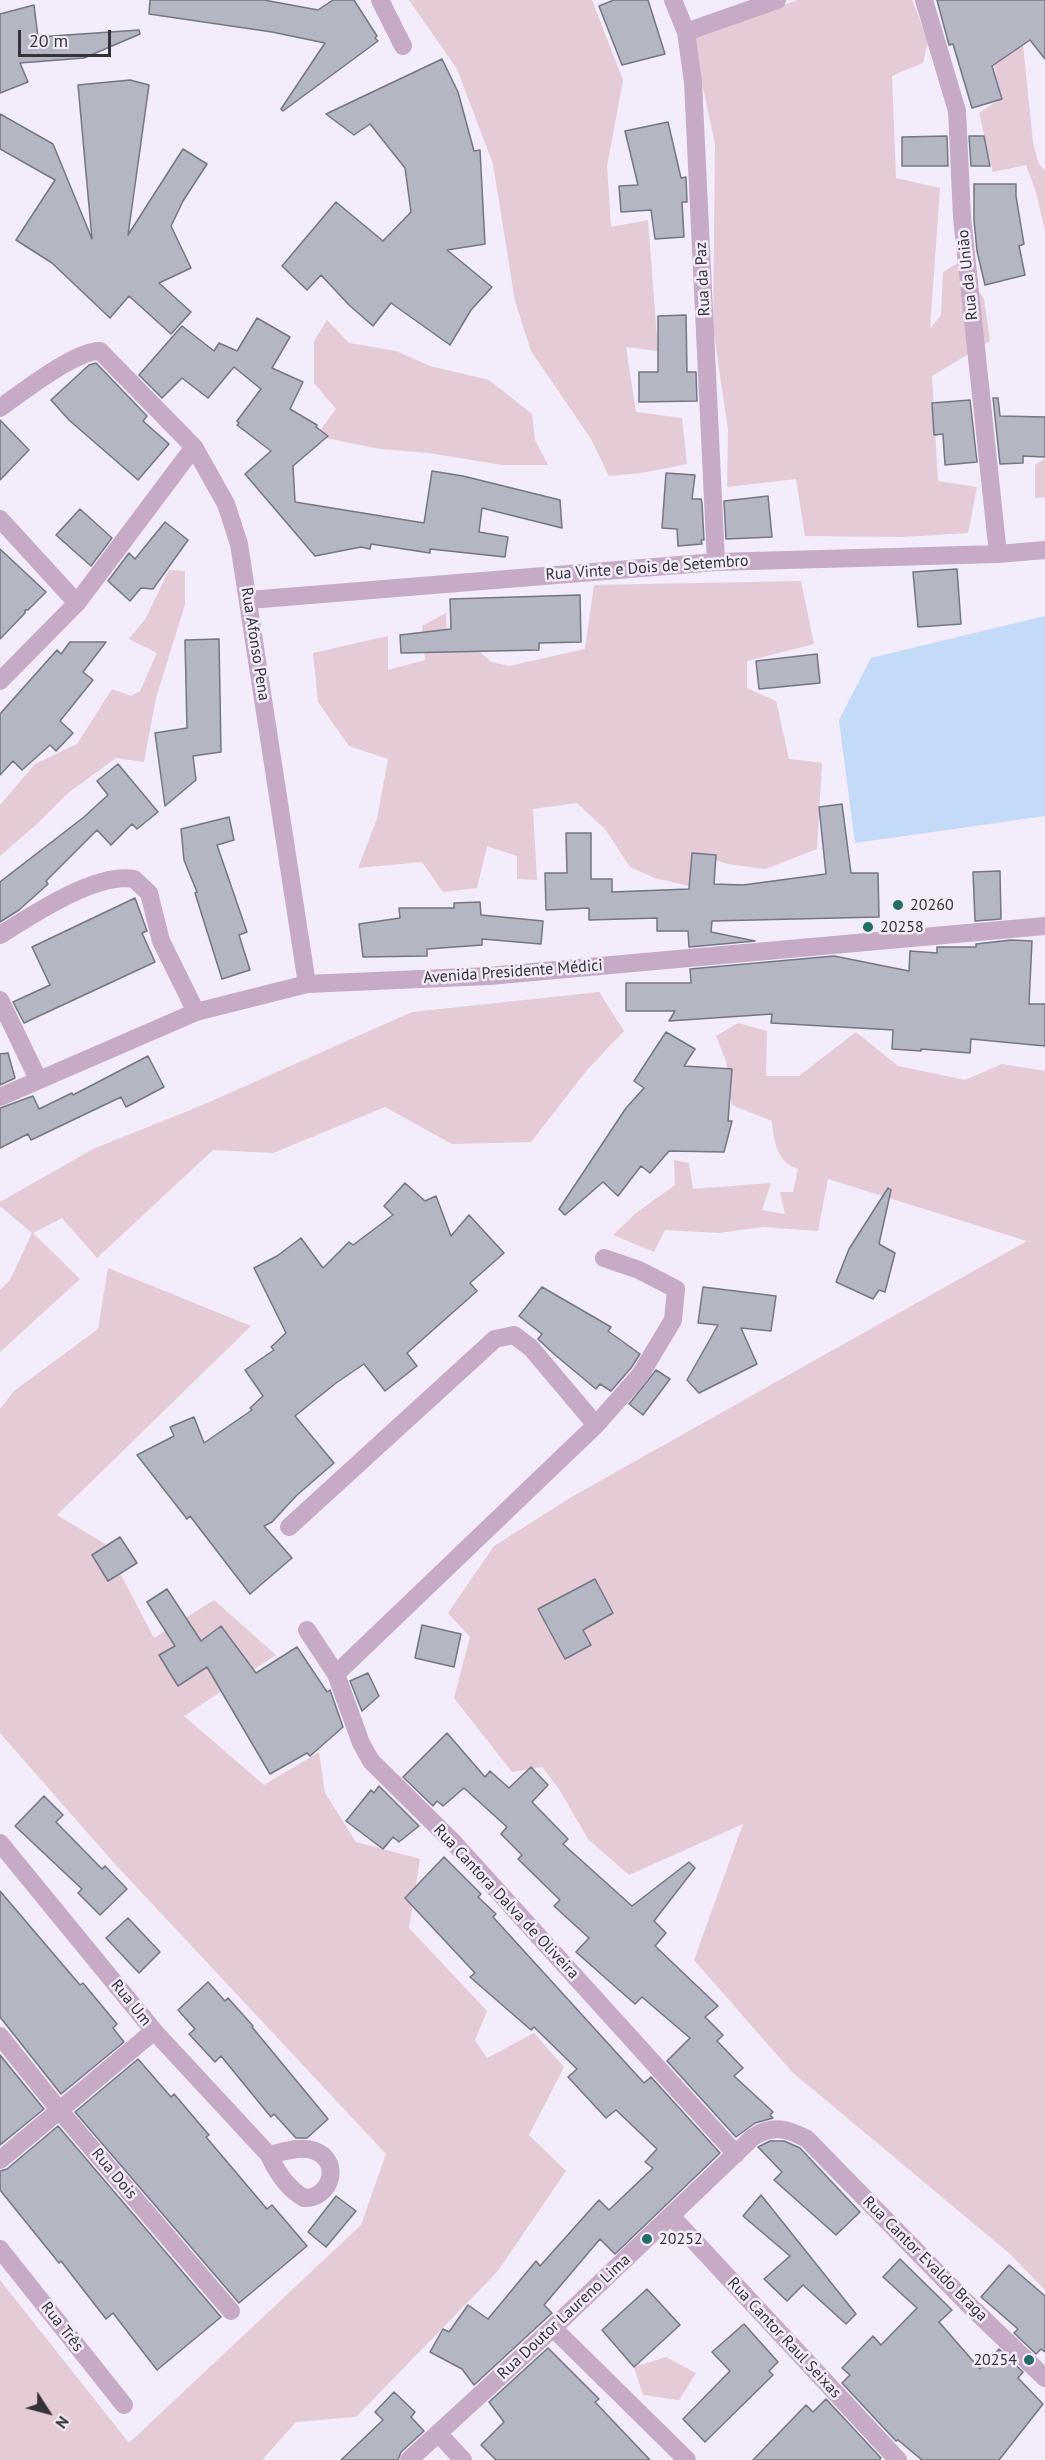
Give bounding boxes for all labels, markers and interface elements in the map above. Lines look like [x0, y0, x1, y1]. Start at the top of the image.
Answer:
scale bar [21, 18, 114, 56]
text: 20 m [29, 29, 68, 52]
street label: Rua da União [954, 229, 982, 321]
street label: Rua da Paz [691, 241, 715, 317]
street label: Rua Vinte e Dois de Setembro [545, 551, 749, 585]
street label: Rua Afonso Pena [237, 586, 273, 702]
place label: 20260 [910, 895, 954, 915]
marker: 20260 [891, 898, 905, 912]
place label: 20258 [880, 917, 924, 937]
marker: 20258 [861, 920, 875, 934]
street label: Avenida Presidente Médici [423, 956, 603, 988]
street label: Rua Cantora Dalva de Oliveira [429, 1821, 583, 1983]
street label: Rua Um [107, 1976, 155, 2030]
street label: Rua Dois [87, 2145, 141, 2203]
street label: Rua Cantor Evaldo Braga [859, 2193, 991, 2325]
place label: 20252 [659, 2229, 703, 2249]
marker: 20252 [640, 2232, 654, 2246]
street label: Rua Doutor Laureno Lima [494, 2250, 634, 2384]
street label: Rua Cantor Raul Seixas [723, 2274, 845, 2402]
street label: Rua Três [37, 2298, 87, 2356]
place label: 20254 [973, 2350, 1017, 2370]
marker: 20254 [1022, 2353, 1036, 2367]
north arrow [18, 2382, 78, 2442]
text: N [51, 2412, 74, 2433]

